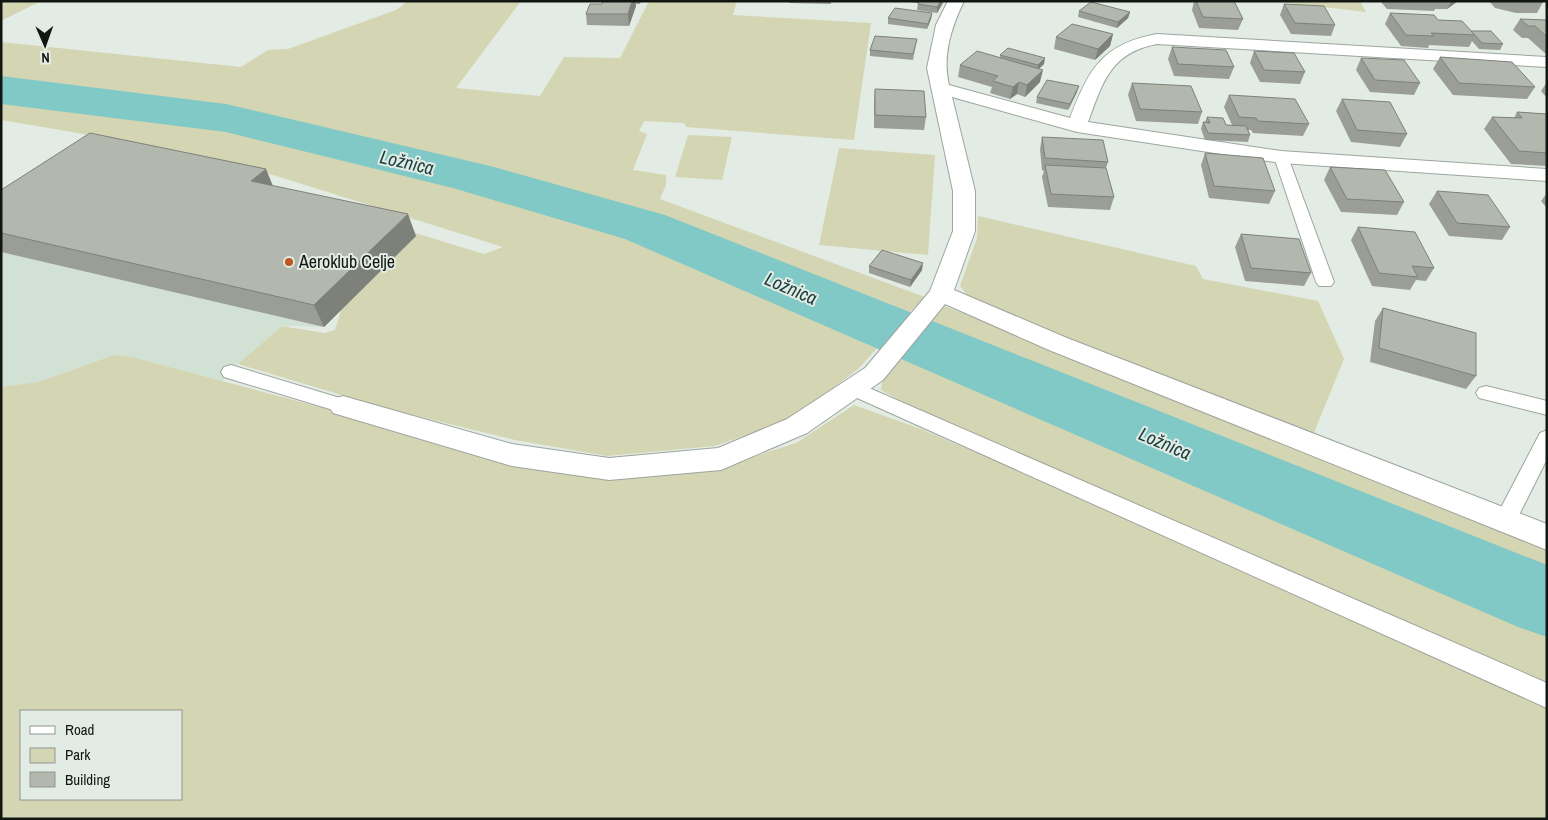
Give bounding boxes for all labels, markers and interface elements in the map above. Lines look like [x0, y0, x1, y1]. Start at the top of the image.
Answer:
north arrow [20, 20, 70, 70]
text: N [41, 49, 50, 67]
water label: Ložnica [377, 143, 437, 181]
place label: Aeroklub Celje [298, 249, 395, 274]
marker: Aeroklub Celje [283, 256, 295, 268]
water label: Ložnica [761, 265, 821, 311]
water label: Ložnica [1135, 420, 1195, 466]
legend [20, 710, 182, 800]
text: Road [65, 719, 94, 740]
text: Park [65, 744, 91, 765]
text: Building [65, 769, 110, 790]

